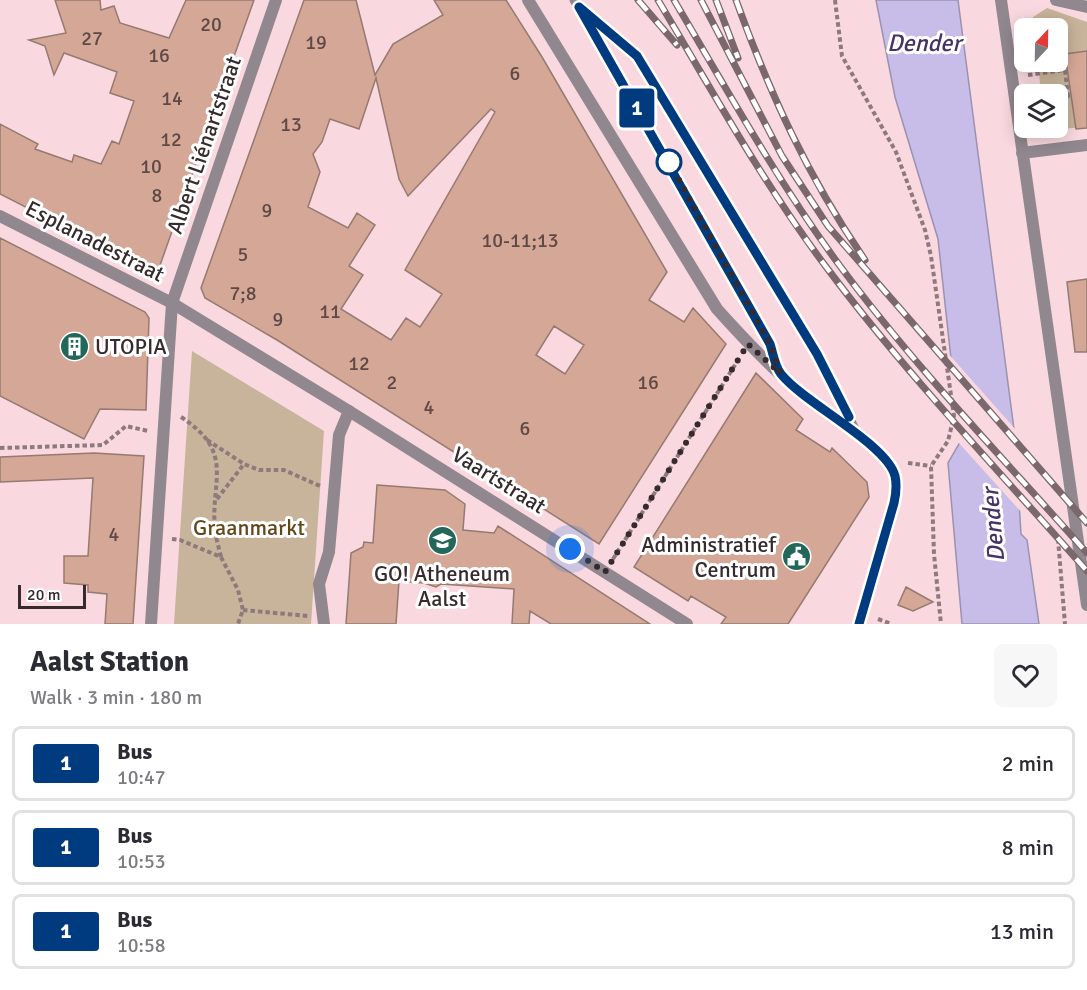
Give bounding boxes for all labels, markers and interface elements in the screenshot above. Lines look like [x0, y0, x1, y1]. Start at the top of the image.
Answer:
house number: 20 [200, 12, 222, 37]
north arrow [1014, 18, 1068, 72]
map controls [1014, 18, 1068, 138]
house number: 27 [81, 26, 103, 51]
water label: Dender [887, 28, 964, 58]
house number: 19 [305, 30, 327, 55]
house number: 16 [148, 43, 170, 68]
street label: Albert Liénartstraat [161, 52, 247, 237]
house number: 6 [510, 61, 520, 86]
button: layers [1014, 84, 1068, 138]
house number: 14 [161, 86, 183, 111]
line badge: 1 [618, 88, 656, 128]
text: 1 [631, 95, 643, 121]
house number: 13 [280, 112, 302, 137]
house number: 12 [160, 127, 182, 152]
unlabelled marker [656, 149, 682, 175]
house number: 10 [140, 154, 162, 179]
house number: 8 [152, 183, 162, 208]
street label: Esplanadestraat [21, 194, 169, 288]
house number: 9 [262, 198, 272, 223]
house number: 10-11;13 [481, 228, 559, 253]
house number: 5 [238, 242, 248, 267]
house number: 7;8 [229, 281, 257, 306]
house number: 11 [319, 299, 341, 324]
house number: 9 [273, 307, 283, 332]
building icon: UTOPIA [58, 330, 90, 362]
place label: UTOPIA [95, 333, 167, 360]
house number: 12 [348, 351, 370, 376]
house number: 2 [387, 370, 397, 395]
house number: 16 [637, 370, 659, 395]
house number: 4 [424, 395, 435, 420]
house number: 6 [520, 416, 530, 441]
street label: Vaartstraat [447, 441, 551, 520]
water label: Dender [975, 484, 1011, 563]
park label: Graanmarkt [193, 514, 305, 541]
house number: 4 [109, 522, 120, 547]
school or university icon: GO! Atheneum Aalst [426, 525, 458, 557]
place label: Administratief Centrum [641, 531, 778, 583]
your location [555, 534, 585, 564]
public building icon: Administratief Centrum [781, 541, 813, 573]
place label: GO! Atheneum Aalst [374, 560, 510, 612]
scale bar [18, 582, 86, 610]
text: 20 m [27, 585, 61, 605]
button: heart [994, 644, 1057, 707]
text: Aalst Station [30, 645, 189, 679]
text: Walk · 3 min · 180 m [30, 685, 202, 710]
text: Bus [117, 738, 152, 765]
text: 1 [60, 750, 72, 776]
text: 2 min [1002, 750, 1054, 777]
text: 10:47 [117, 765, 166, 790]
text: Bus [117, 822, 152, 849]
text: 1 [60, 834, 72, 860]
text: 8 min [1002, 834, 1054, 861]
text: 10:53 [117, 849, 166, 874]
text: Bus [117, 906, 152, 933]
text: 1 [60, 918, 72, 944]
text: 13 min [990, 918, 1054, 945]
text: 10:58 [117, 933, 166, 958]

